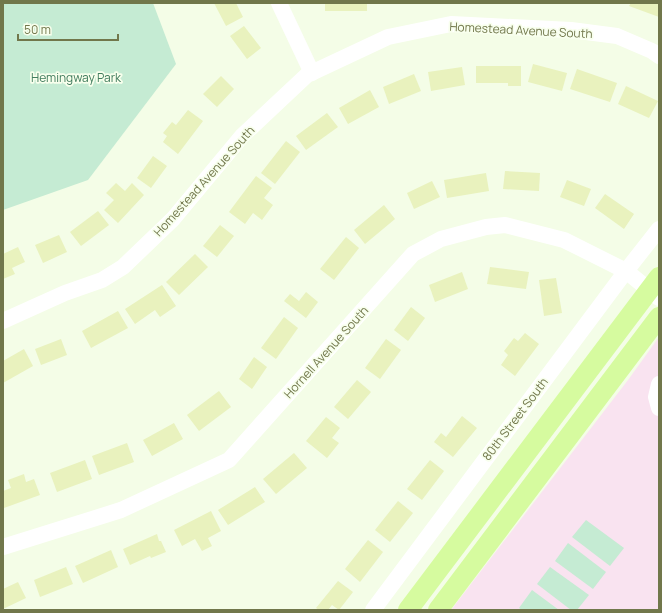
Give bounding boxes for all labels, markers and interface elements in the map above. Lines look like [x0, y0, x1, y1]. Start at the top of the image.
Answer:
scale bar [18, 16, 118, 42]
street label: Homestead Avenue South [449, 18, 593, 42]
text: 50 m [24, 21, 51, 38]
park label: Hemingway Park [31, 69, 122, 86]
street label: Homestead Avenue South [150, 122, 258, 240]
street label: Hornell Avenue South [280, 302, 372, 402]
street label: 80th Street South [478, 374, 552, 464]

